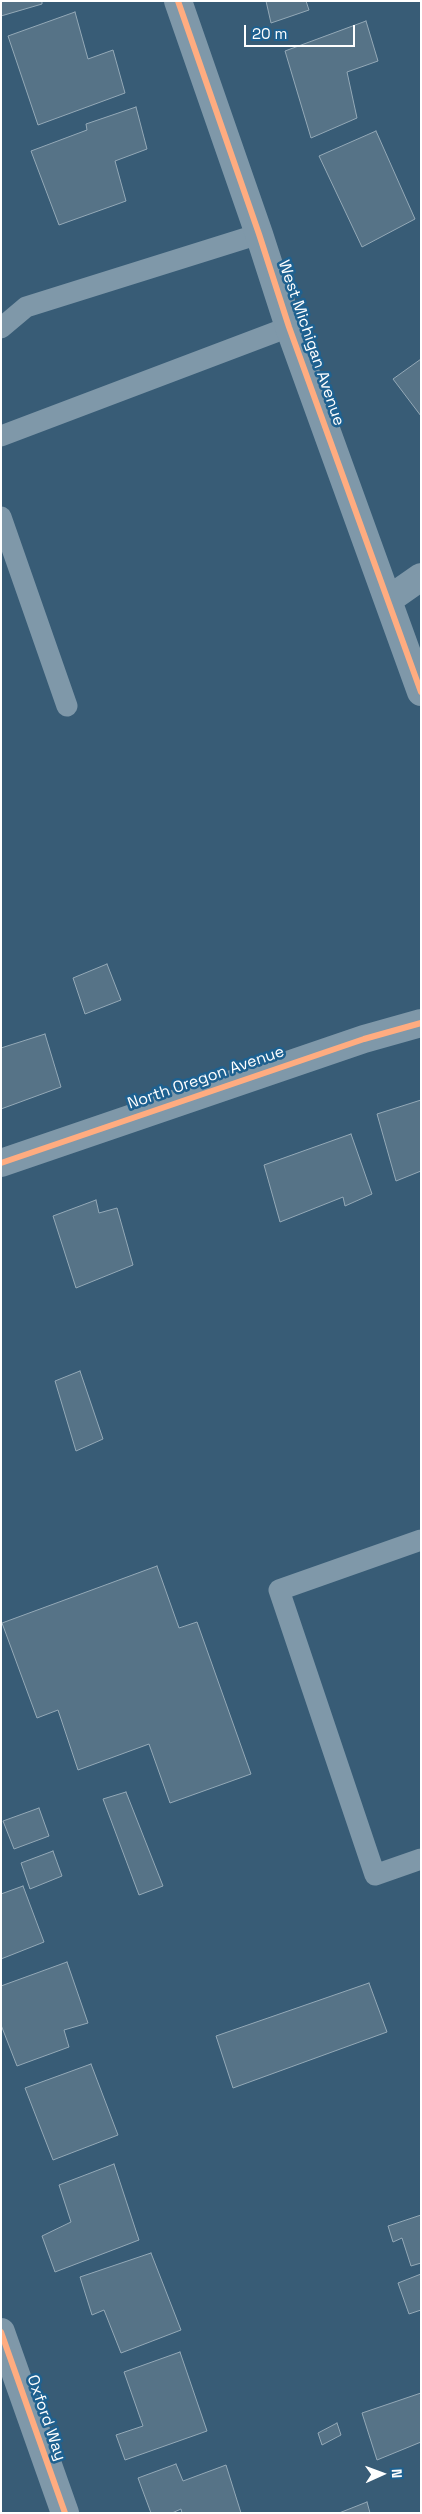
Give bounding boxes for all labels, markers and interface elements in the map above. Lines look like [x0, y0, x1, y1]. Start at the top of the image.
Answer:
scale bar [247, 15, 358, 47]
text: 20 m [252, 24, 287, 43]
street label: West Michigan Avenue [274, 258, 348, 428]
street label: North Oregon Avenue [125, 1042, 287, 1114]
street label: Oxford Way [22, 2373, 70, 2463]
north arrow [357, 2449, 407, 2499]
text: N [388, 2468, 406, 2478]

